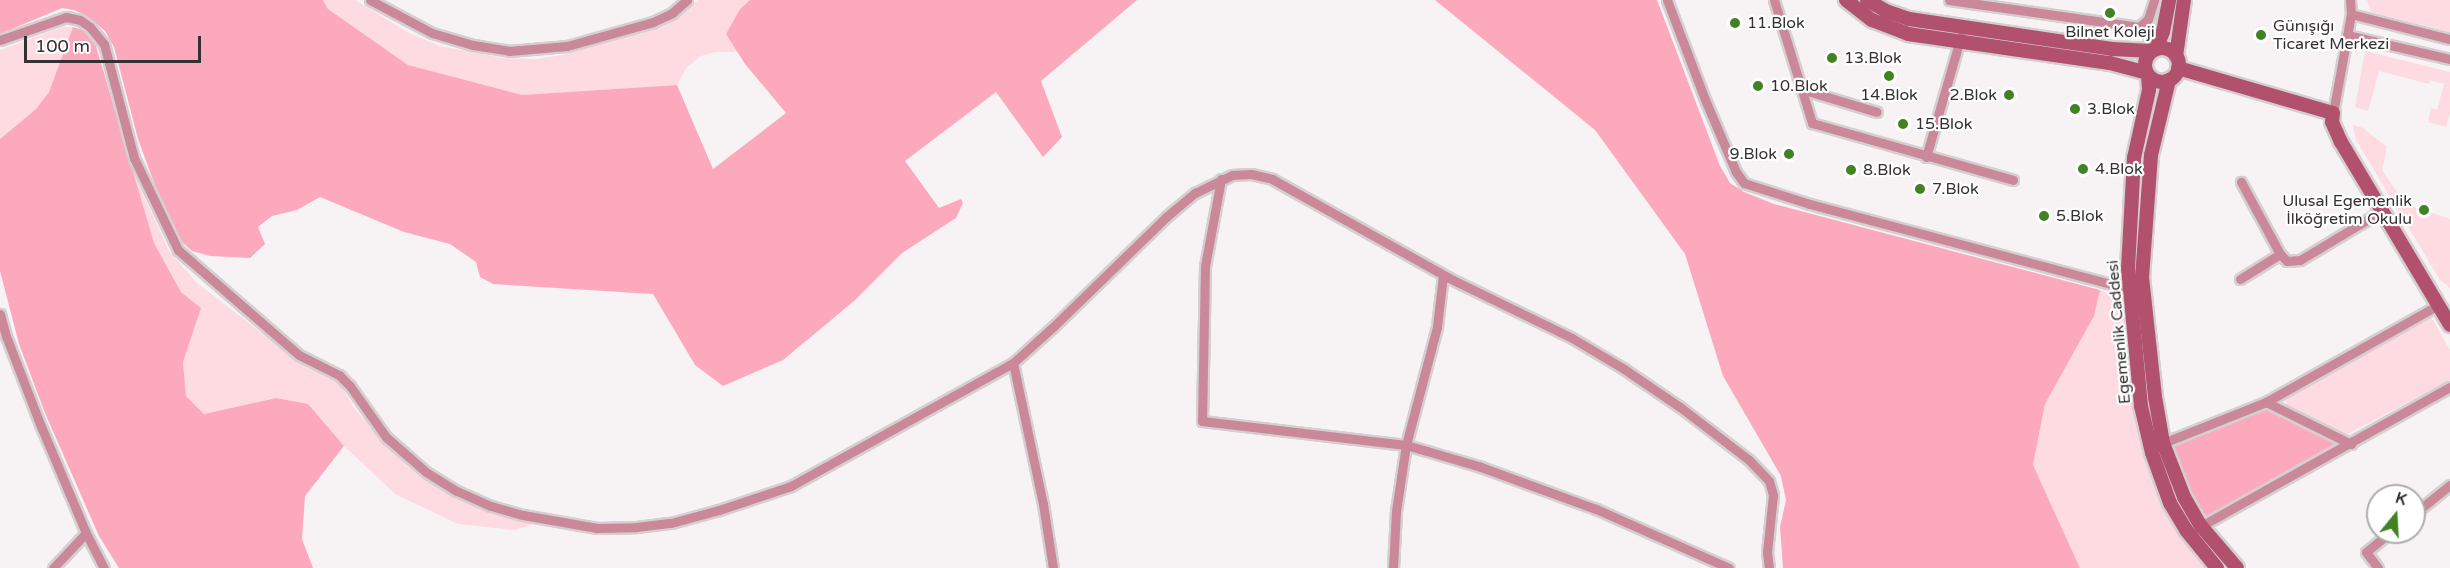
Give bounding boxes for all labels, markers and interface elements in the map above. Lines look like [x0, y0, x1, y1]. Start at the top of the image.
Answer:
marker: Bilnet Koleji [2103, 6, 2117, 20]
place label: 11.Blok [1747, 13, 1805, 33]
marker: 11.Blok [1728, 16, 1742, 30]
place label: Günışığı Ticaret Merkezi [2273, 16, 2389, 54]
place label: Bilnet Koleji [2065, 22, 2155, 42]
scale bar [27, 24, 204, 62]
marker: Günışığı Ticaret Merkezi [2254, 28, 2268, 42]
text: 100 m [35, 35, 90, 57]
place label: 13.Blok [1844, 48, 1902, 68]
marker: 13.Blok [1825, 51, 1839, 65]
marker: 14.Blok [1882, 69, 1896, 83]
place label: 10.Blok [1770, 76, 1828, 96]
marker: 10.Blok [1751, 79, 1765, 93]
place label: 14.Blok [1860, 85, 1918, 105]
place label: 2.Blok [1949, 85, 1997, 105]
marker: 2.Blok [2002, 88, 2016, 102]
place label: 3.Blok [2087, 99, 2135, 119]
marker: 3.Blok [2068, 102, 2082, 116]
place label: 15.Blok [1915, 114, 1973, 134]
marker: 15.Blok [1896, 117, 1910, 131]
place label: 9.Blok [1729, 144, 1777, 164]
marker: 9.Blok [1782, 147, 1796, 161]
place label: 4.Blok [2095, 159, 2143, 179]
place label: 8.Blok [1863, 160, 1911, 180]
marker: 4.Blok [2076, 162, 2090, 176]
marker: 8.Blok [1844, 163, 1858, 177]
place label: 7.Blok [1932, 179, 1979, 199]
marker: 7.Blok [1913, 182, 1927, 196]
place label: Ulusal Egemenlik İlköğretim Okulu [2282, 191, 2412, 229]
marker: Ulusal Egemenlik İlköğretim Okulu [2417, 203, 2431, 217]
place label: 5.Blok [2056, 206, 2103, 226]
marker: 5.Blok [2037, 209, 2051, 223]
street label: Egemenlik Caddesi [2103, 259, 2135, 405]
north arrow [2366, 484, 2426, 544]
text: K [2393, 488, 2409, 510]

